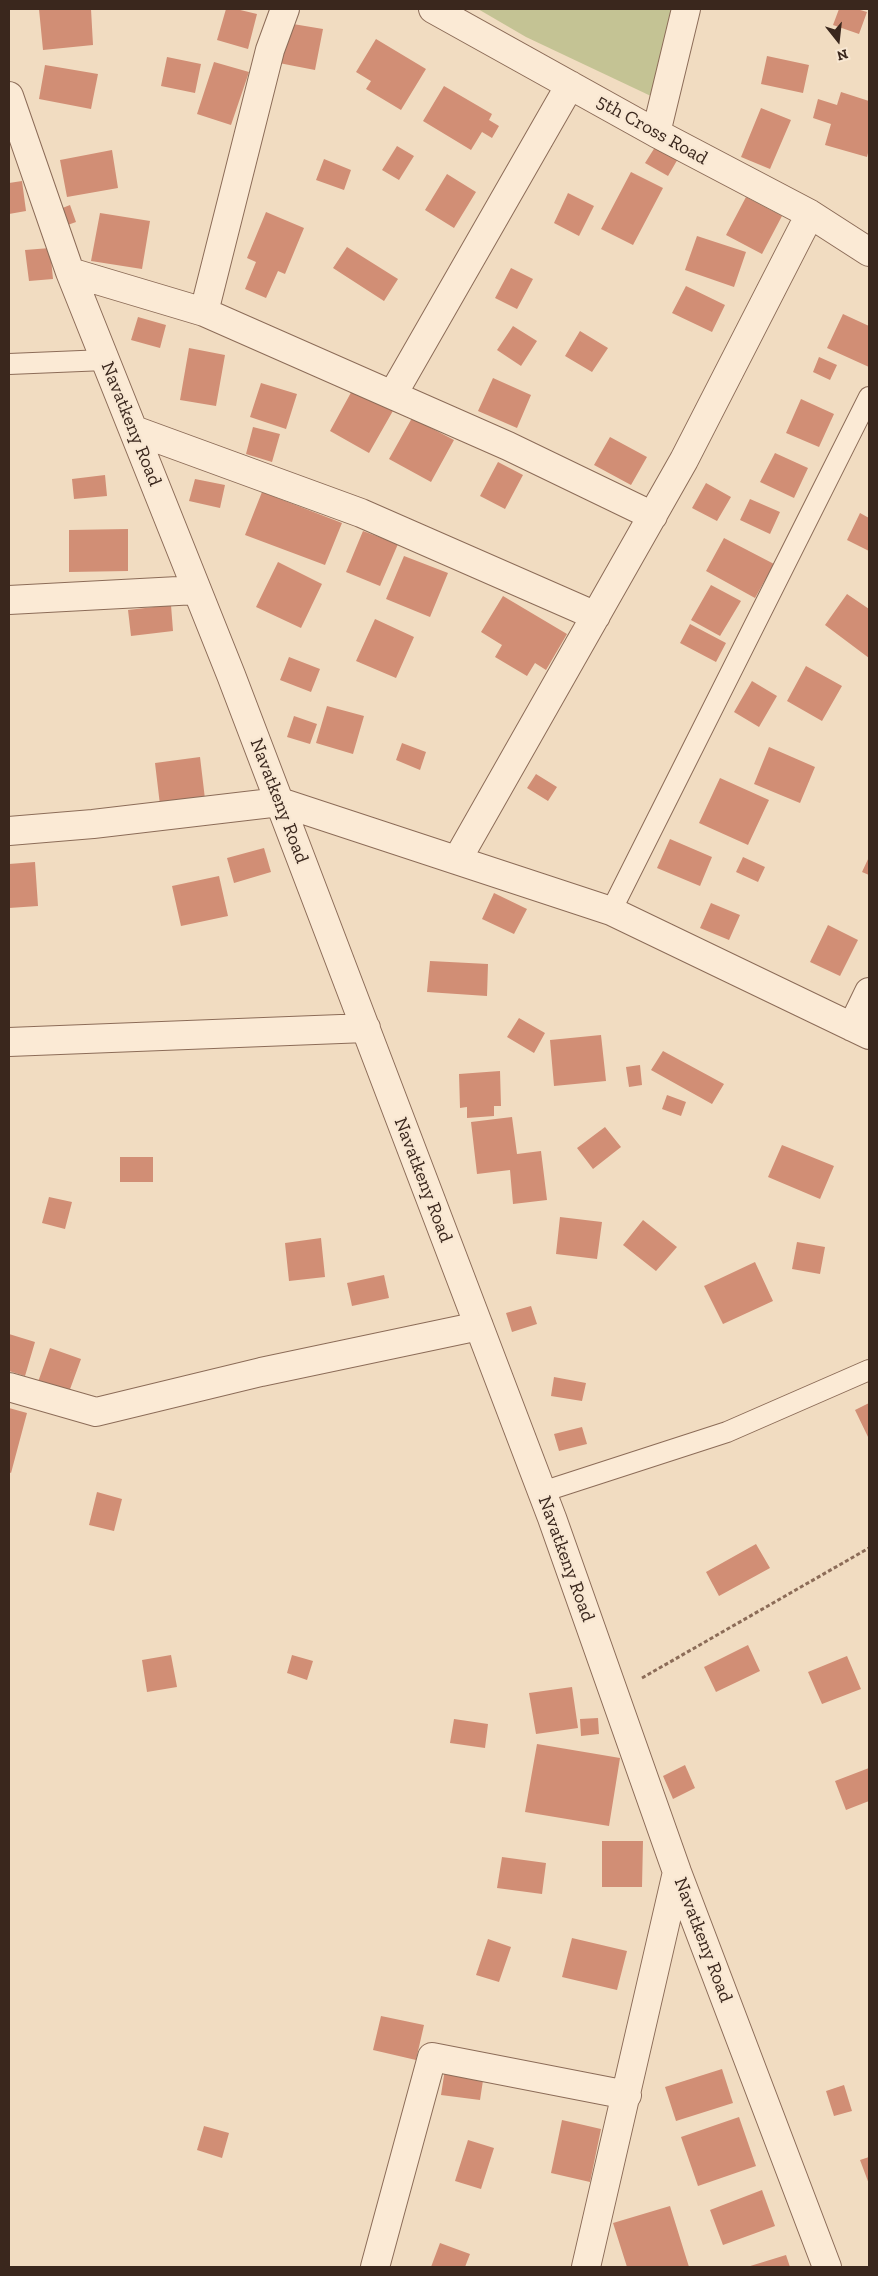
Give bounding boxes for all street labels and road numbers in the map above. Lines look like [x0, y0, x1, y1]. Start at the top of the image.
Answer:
street label: 5th Cross Road [592, 90, 712, 170]
street label: Navatkeny Road [96, 359, 166, 489]
street label: Navatkeny Road [245, 735, 313, 867]
street label: Navatkeny Road [389, 1114, 457, 1246]
street label: Navatkeny Road [533, 1493, 599, 1625]
street label: Navatkeny Road [669, 1874, 737, 2006]

